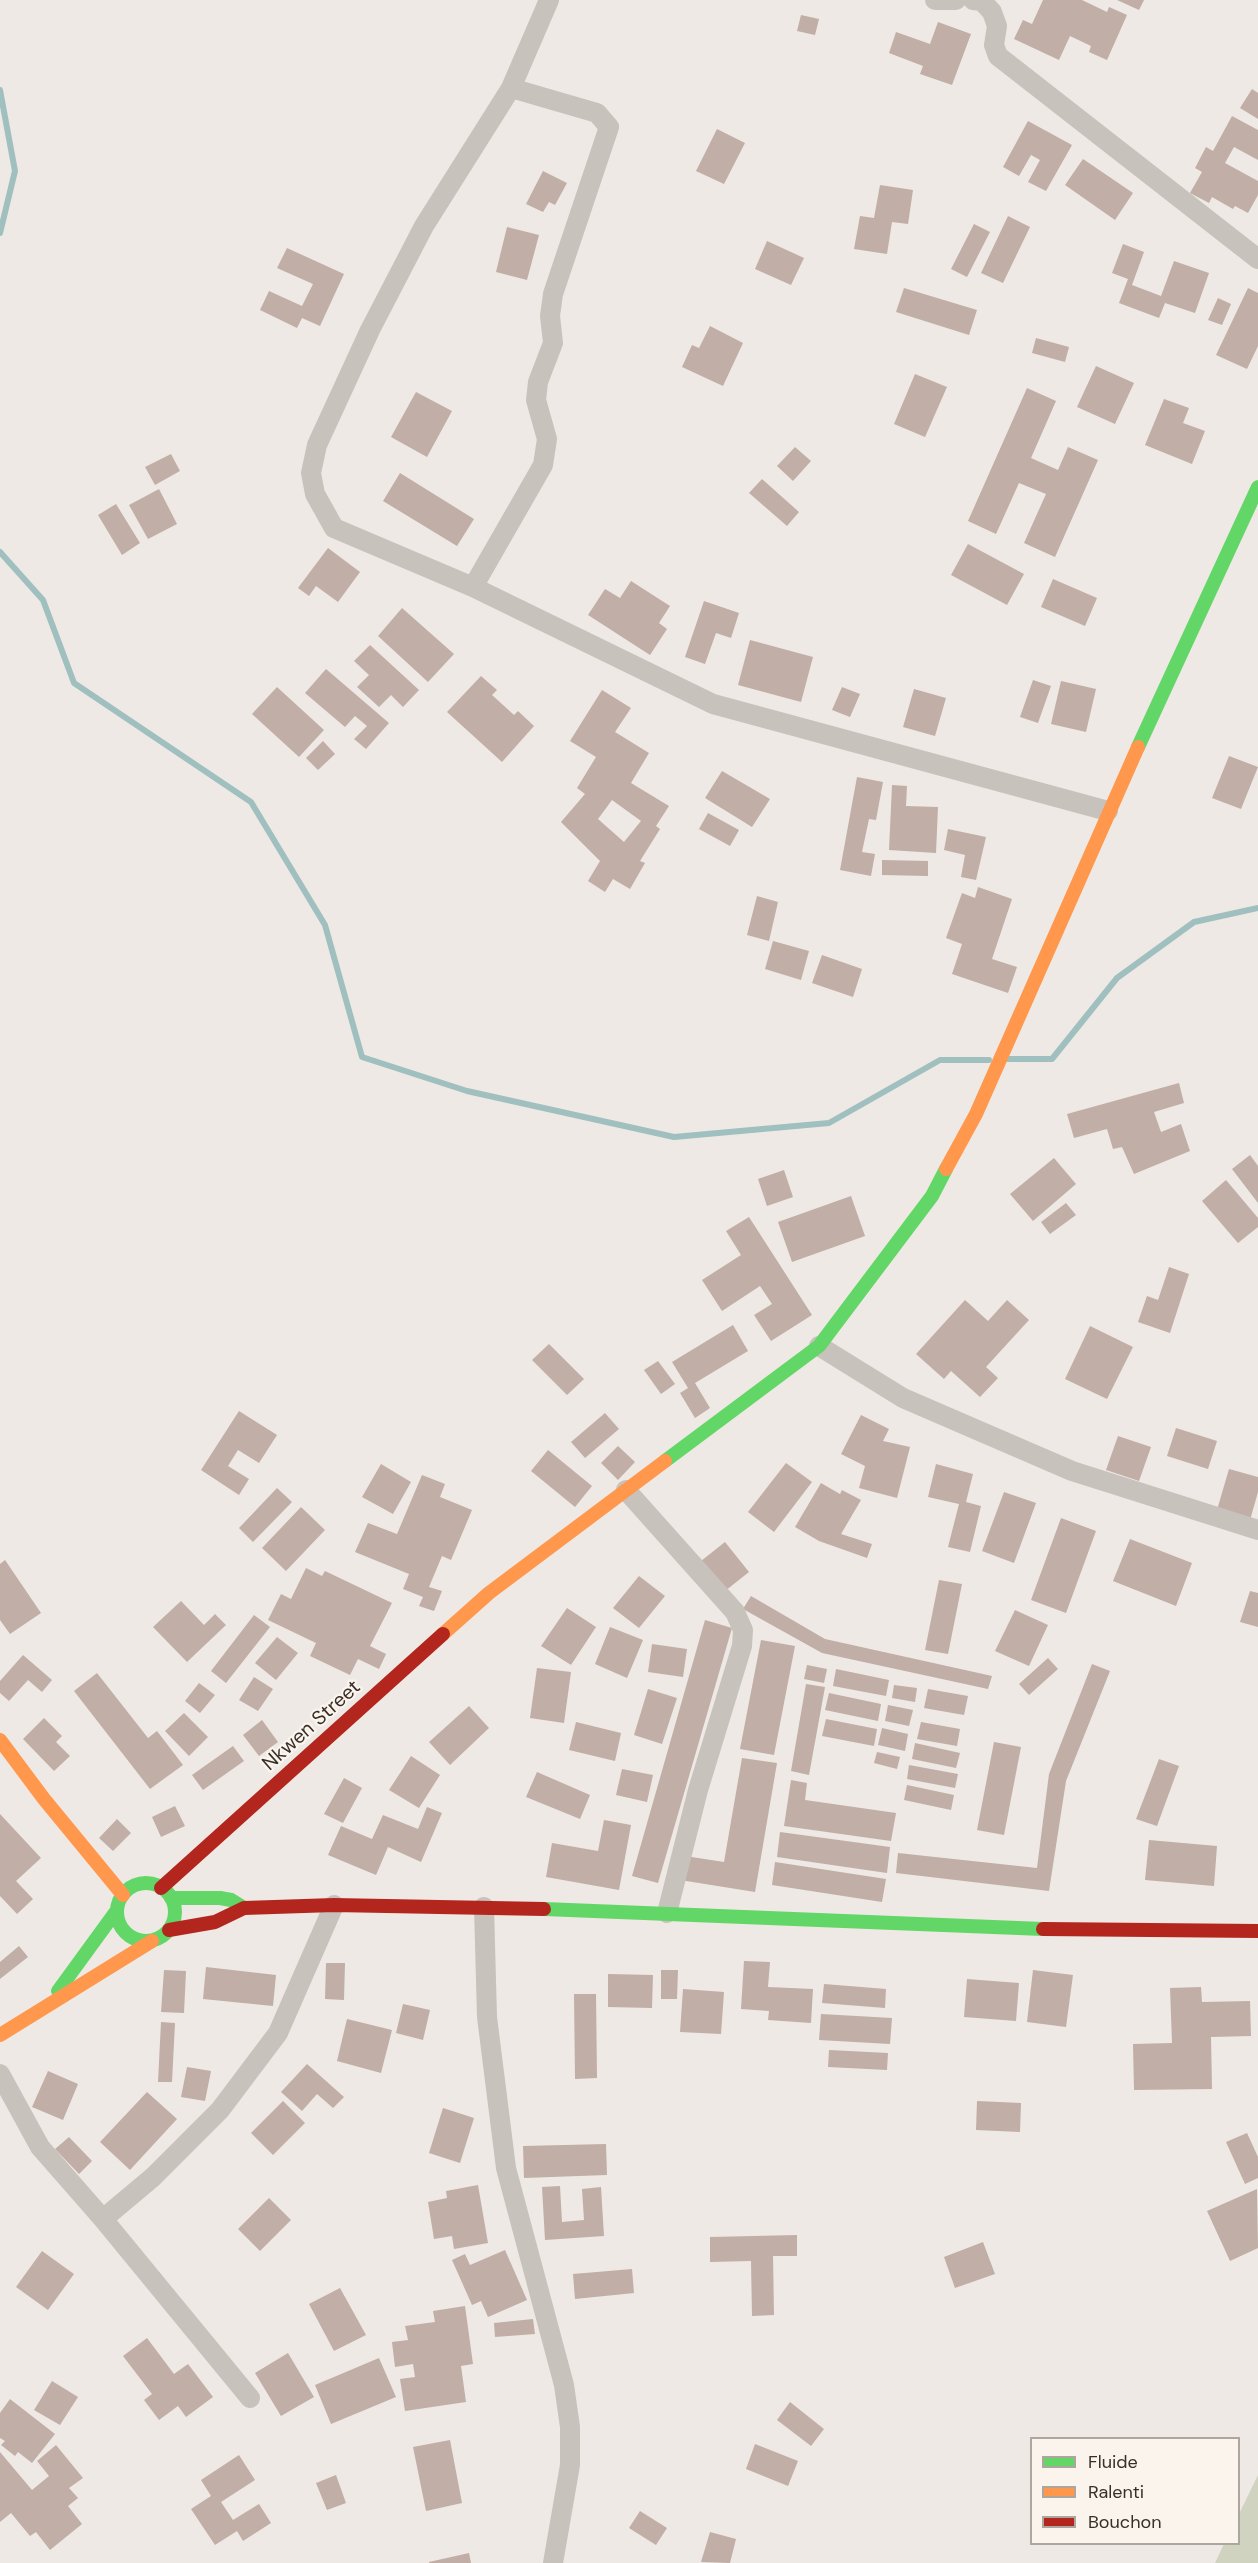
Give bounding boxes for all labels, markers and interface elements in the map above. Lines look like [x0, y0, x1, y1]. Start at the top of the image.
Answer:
street label: Nkwen Street [258, 1676, 366, 1776]
legend [1030, 2437, 1240, 2545]
text: Fluide [1088, 2450, 1138, 2474]
text: Ralenti [1088, 2480, 1144, 2504]
text: Bouchon [1088, 2510, 1162, 2534]

